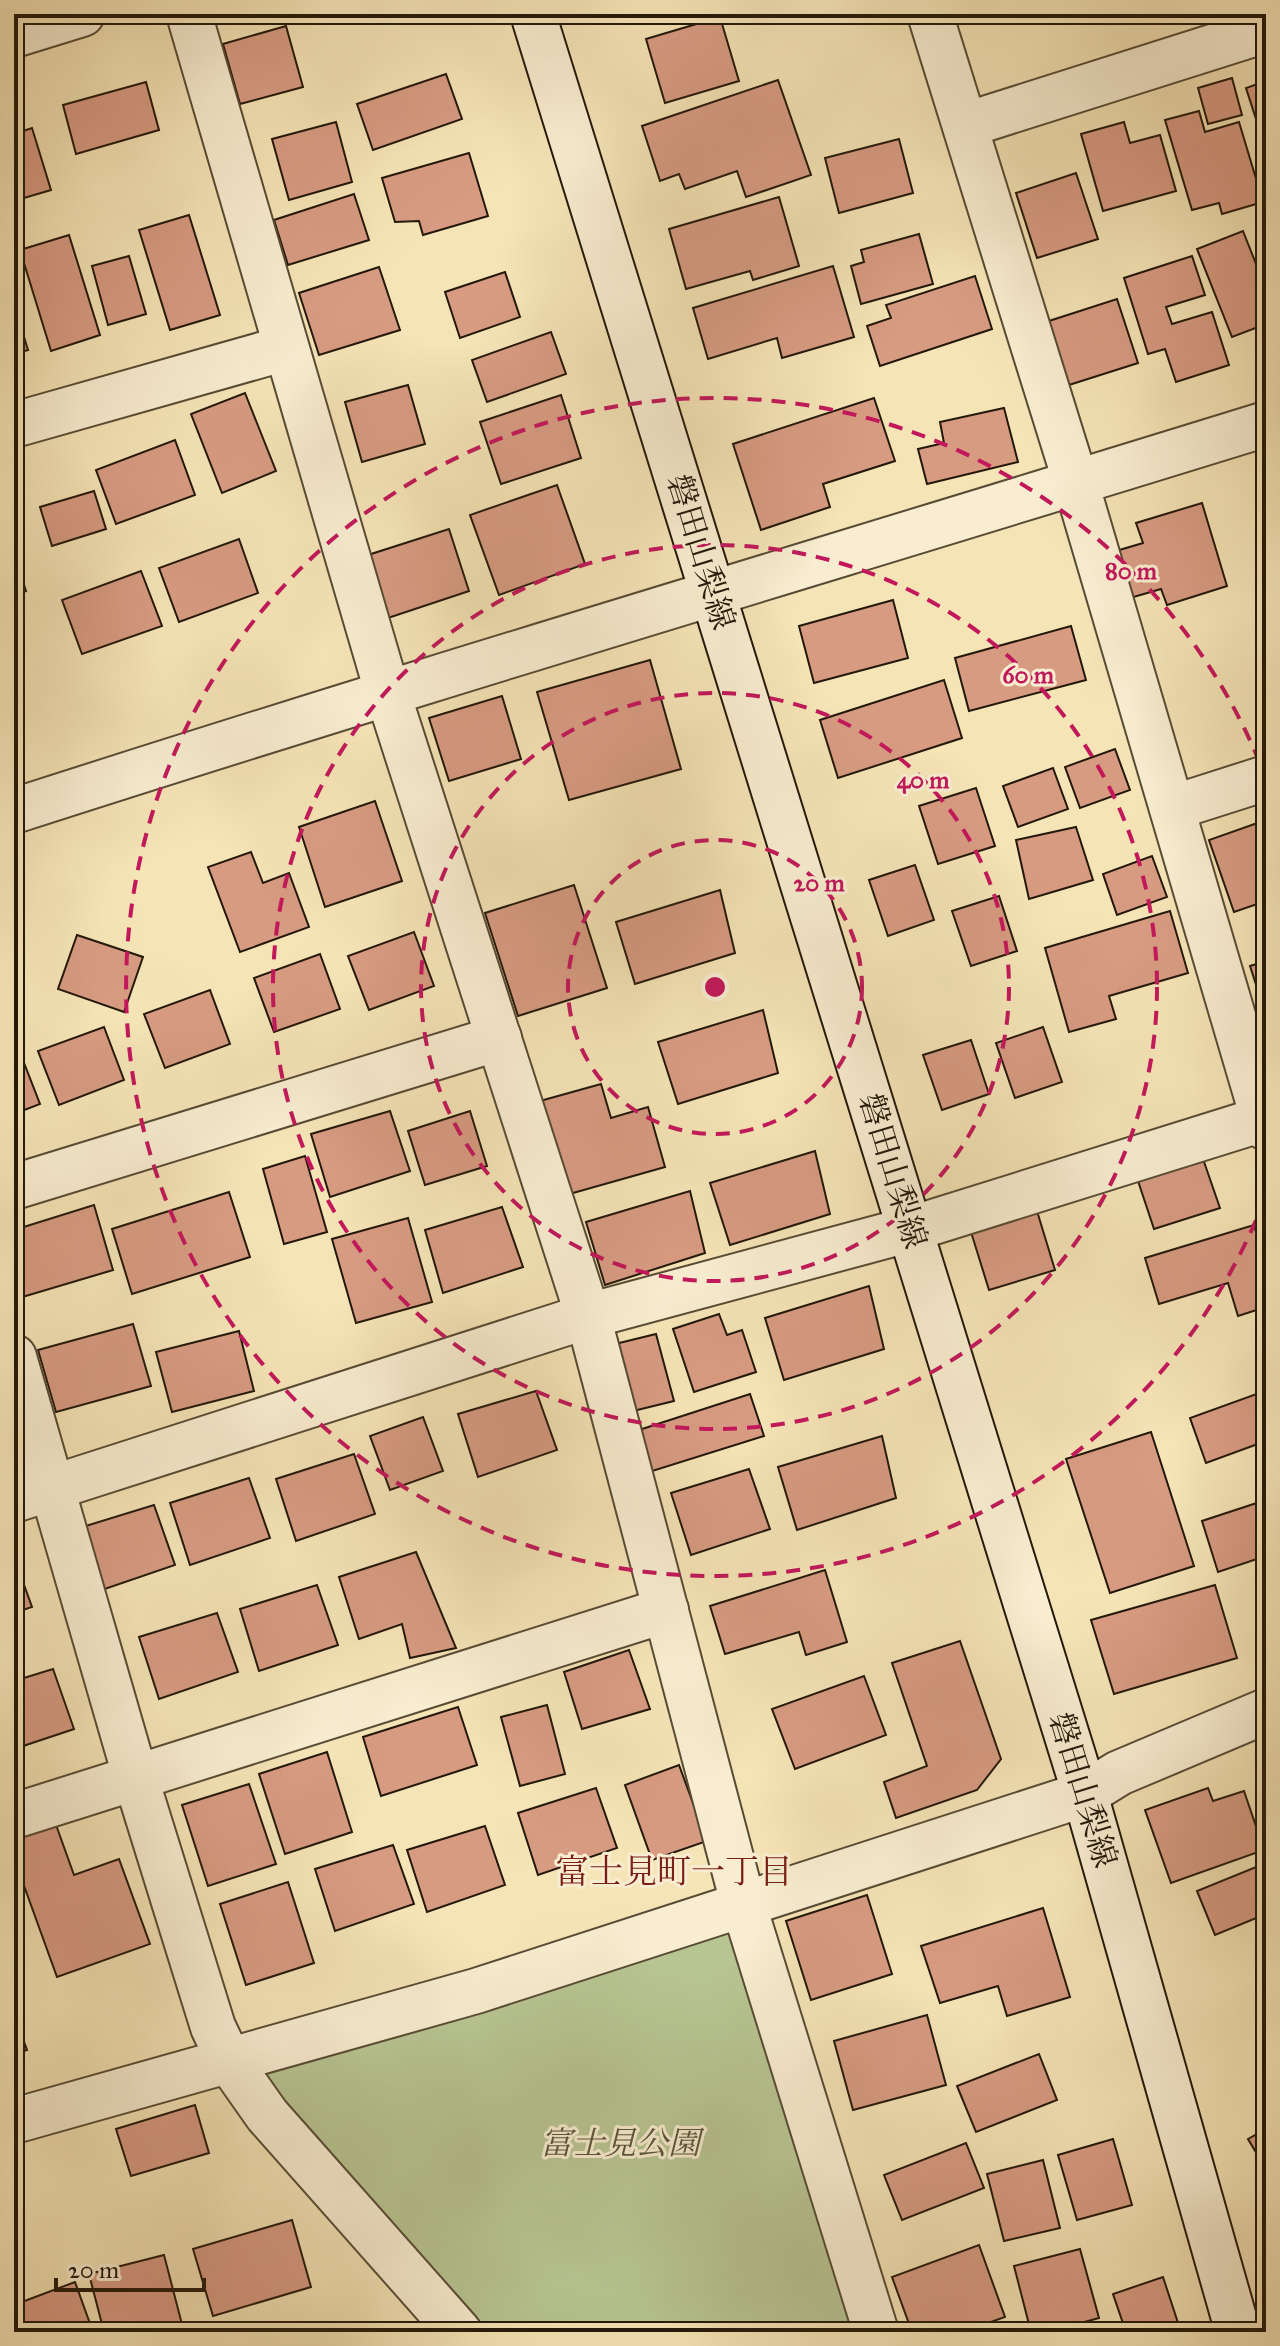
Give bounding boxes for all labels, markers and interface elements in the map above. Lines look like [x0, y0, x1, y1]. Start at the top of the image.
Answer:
street label: 磐田山梨線 [659, 470, 743, 634]
text: 80 m [1105, 556, 1158, 586]
text: 60 m [1002, 660, 1055, 690]
text: 40 m [897, 765, 950, 795]
text: 20 m [793, 868, 845, 898]
centre of rings [701, 973, 729, 1001]
street label: 磐田山梨線 [851, 1089, 935, 1253]
street label: 磐田山梨線 [1041, 1708, 1125, 1872]
district label: 富士見町一丁目 [555, 1851, 793, 1892]
park label: 富士見公園 [540, 2124, 705, 2163]
scale bar [56, 2242, 204, 2292]
text: 20 m [68, 2255, 119, 2285]

